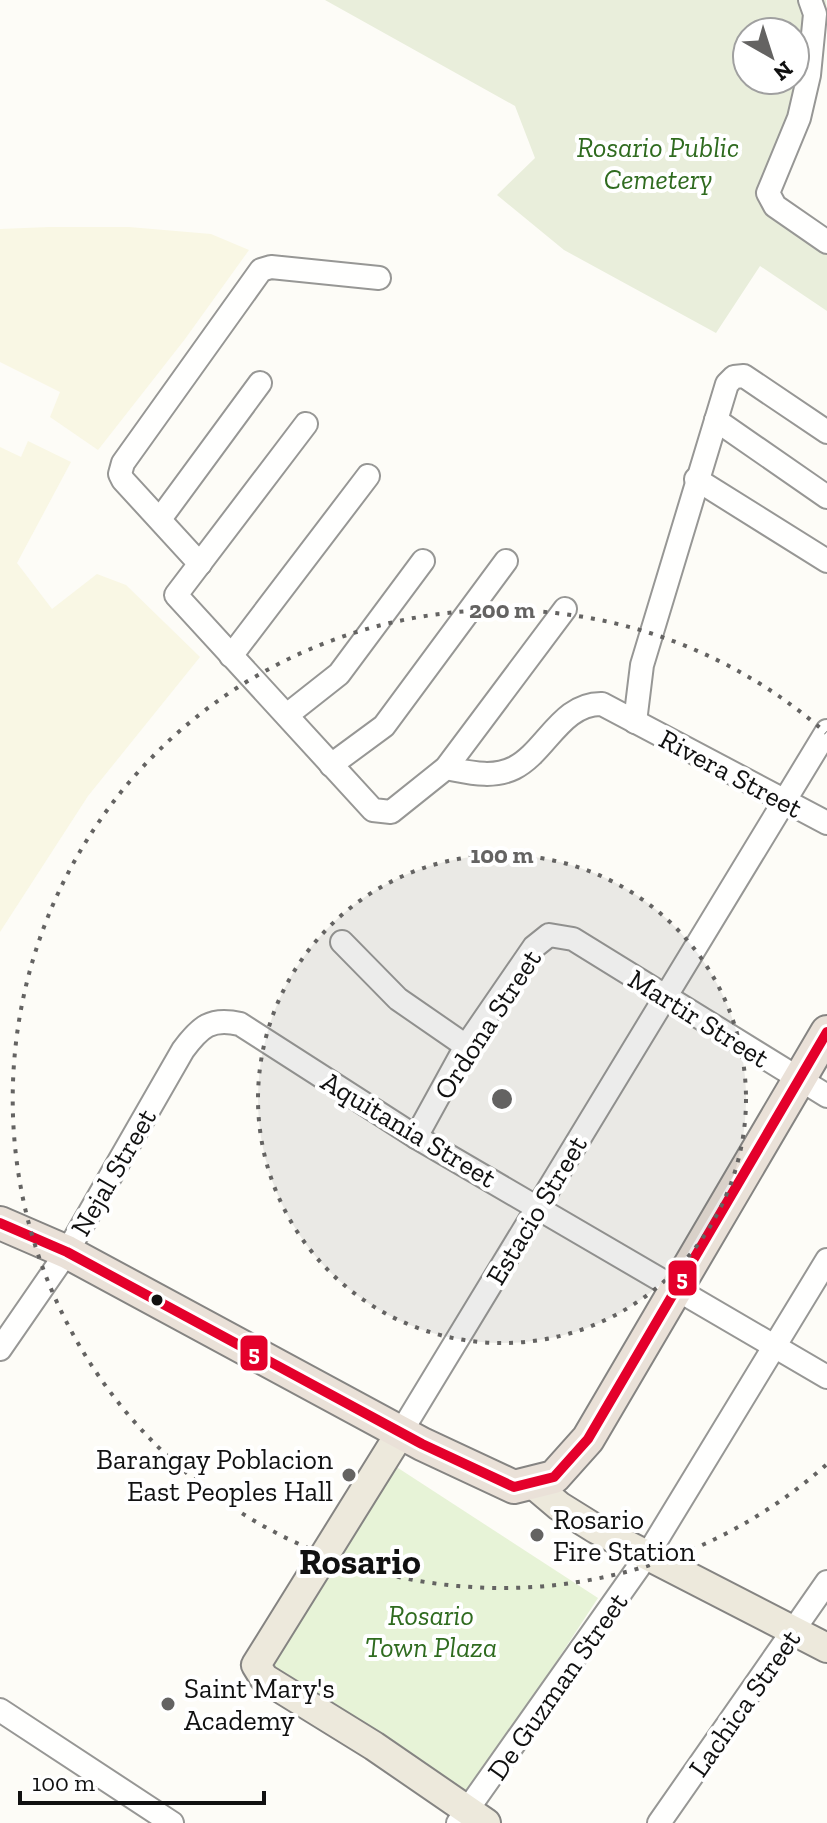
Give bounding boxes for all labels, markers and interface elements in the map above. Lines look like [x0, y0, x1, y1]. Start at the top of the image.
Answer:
north arrow [731, 16, 811, 96]
text: N [768, 55, 798, 87]
park label: Rosario Public Cemetery [577, 131, 739, 196]
text: 200 m [469, 595, 535, 624]
street label: Rivera Street [654, 722, 808, 825]
text: 100 m [471, 840, 533, 869]
street label: Ordona Street [427, 943, 548, 1105]
street label: Martir Street [622, 962, 776, 1075]
street label: Aquitania Street [315, 1064, 503, 1195]
centre of rings [488, 1085, 516, 1113]
street label: Nejal Street [64, 1102, 163, 1242]
street label: Estacio Street [479, 1129, 594, 1291]
line badge: 5 [667, 1259, 698, 1297]
text: 5 [676, 1265, 688, 1292]
unlabelled marker [149, 1292, 165, 1308]
line badge: 5 [239, 1334, 269, 1372]
text: 5 [248, 1340, 260, 1367]
place label: Barangay Poblacion East Peoples Hall [96, 1443, 333, 1508]
marker: Barangay Poblacion East Peoples Hall [340, 1466, 358, 1484]
place label: Rosario Fire Station [553, 1503, 695, 1568]
marker: Rosario Fire Station [528, 1526, 546, 1544]
district label: Rosario [299, 1540, 421, 1583]
street label: De Guzman Street [480, 1586, 635, 1786]
park label: Rosario Town Plaza [365, 1599, 497, 1664]
street label: Lachica Street [682, 1623, 808, 1783]
place label: Saint Mary's Academy [184, 1672, 335, 1737]
marker: Saint Mary's Academy [159, 1695, 177, 1713]
scale bar [20, 1755, 264, 1805]
text: 100 m [32, 1768, 95, 1797]

